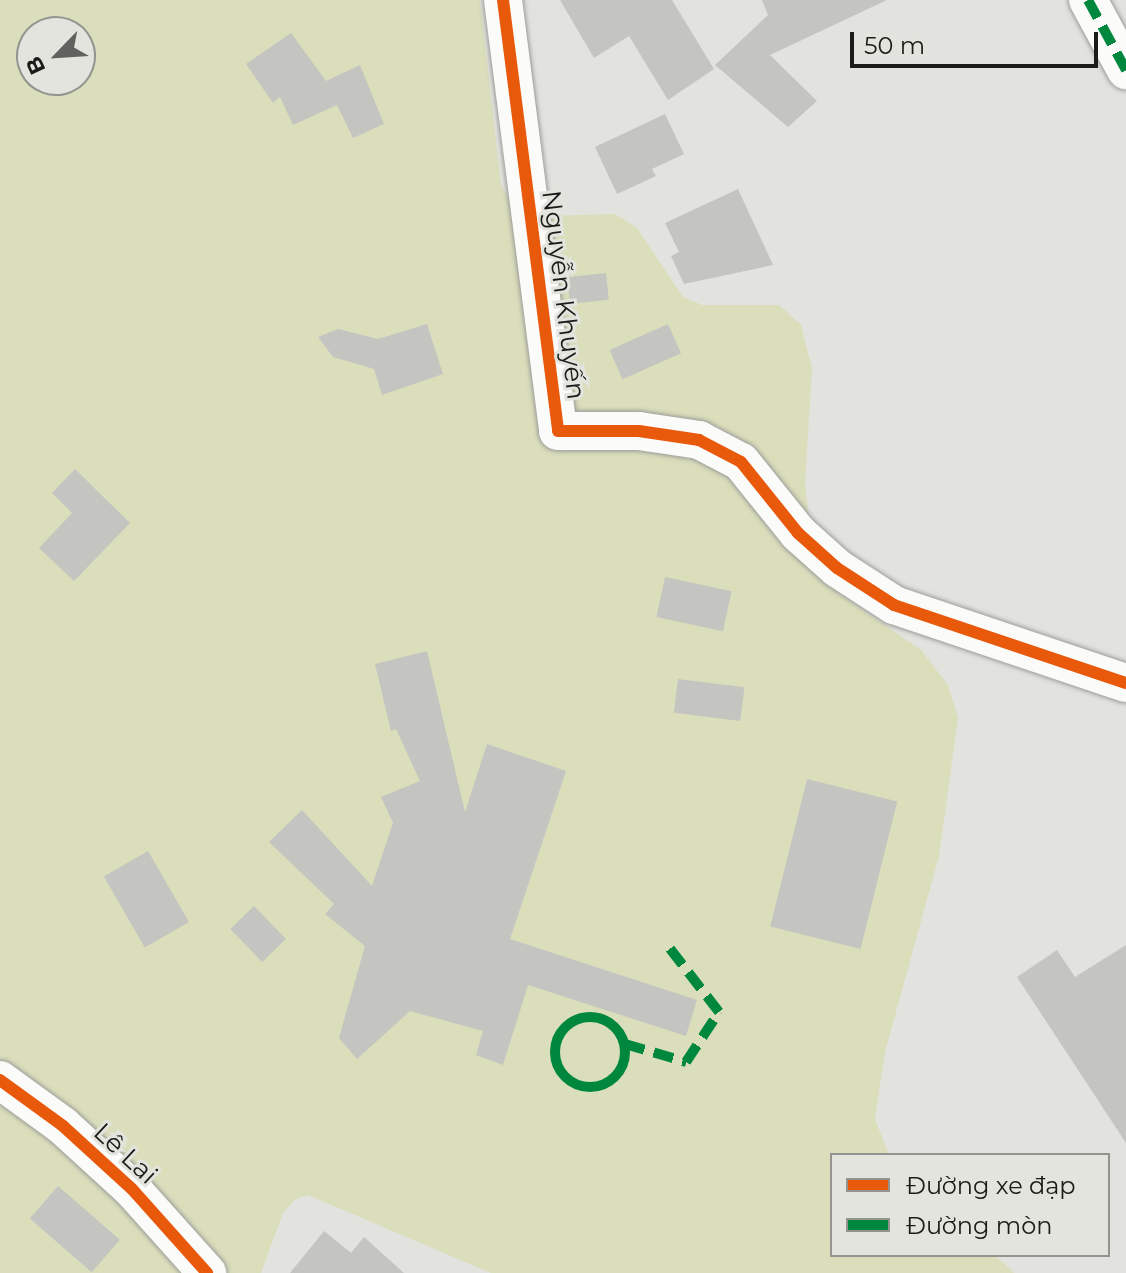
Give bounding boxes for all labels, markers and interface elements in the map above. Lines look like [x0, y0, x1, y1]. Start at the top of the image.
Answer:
north arrow [16, 16, 96, 96]
scale bar [854, 16, 1102, 66]
text: 50 m [864, 31, 925, 60]
text: B [20, 52, 51, 79]
street label: Nguyễn Khuyến [535, 189, 591, 401]
street label: Lê Lai [87, 1117, 163, 1191]
legend [830, 1153, 1110, 1257]
text: Đường xe đạp [906, 1171, 1076, 1200]
text: Đường mòn [906, 1211, 1052, 1240]

